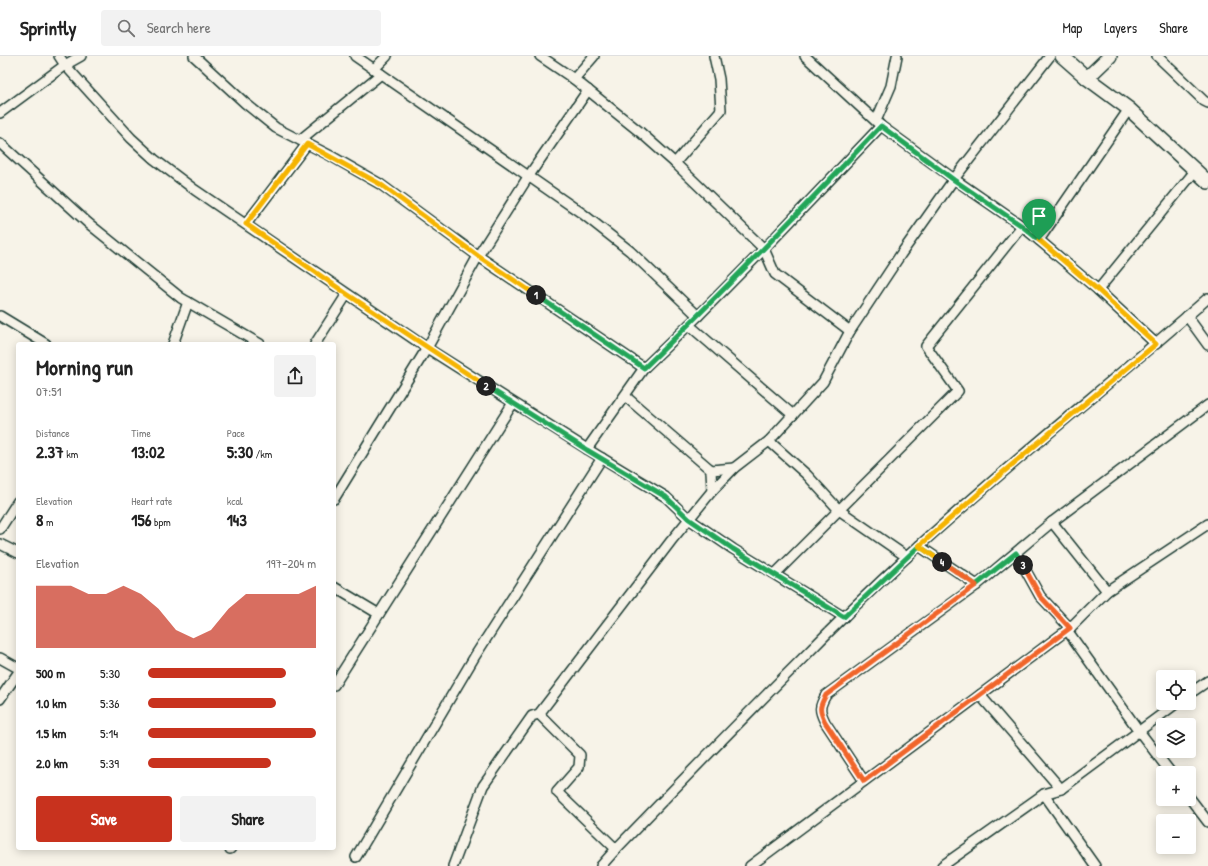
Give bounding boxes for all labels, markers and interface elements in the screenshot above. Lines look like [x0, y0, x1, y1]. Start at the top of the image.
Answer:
search box [101, 10, 381, 46]
text: Sprintly [20, 15, 77, 41]
icon: search [115, 17, 137, 39]
text: Search here [147, 17, 211, 38]
text: Map [1062, 18, 1082, 37]
text: Layers [1104, 18, 1137, 37]
text: Share [1159, 18, 1188, 37]
pin [1022, 199, 1056, 240]
icon: arrive [1028, 205, 1050, 227]
pin: 1 [526, 285, 546, 305]
text: 1 [534, 288, 538, 302]
text: Morning run [36, 352, 133, 382]
button: share [274, 355, 316, 397]
pin: 2 [476, 376, 496, 396]
text: 2 [483, 379, 489, 393]
text: 07:51 [36, 382, 62, 400]
text: Distance [36, 426, 70, 440]
text: Time [131, 426, 151, 440]
text: Pace [227, 426, 245, 440]
text: 2.37 [36, 440, 64, 463]
text: 13:02 [131, 440, 165, 463]
text: 5:30 [227, 440, 253, 463]
text: km [64, 447, 78, 461]
text: /km [253, 447, 272, 461]
text: Elevation [36, 494, 73, 508]
text: Heart rate [131, 494, 172, 508]
text: kcal [227, 494, 243, 508]
text: 8 [36, 508, 43, 531]
text: 156 [131, 508, 151, 531]
text: 143 [227, 508, 247, 531]
text: m [43, 515, 53, 529]
text: bpm [151, 515, 171, 529]
pin: 4 [932, 552, 952, 572]
text: Elevation [36, 554, 79, 572]
text: 197–204 m [266, 554, 316, 572]
text: 4 [940, 555, 944, 569]
pin: 3 [1013, 555, 1033, 575]
text: 3 [1021, 558, 1025, 572]
text: 500 m [36, 664, 65, 682]
text: 5:30 [100, 664, 120, 682]
map controls [1156, 670, 1196, 854]
button: locate [1156, 670, 1196, 710]
text: 1.0 km [36, 694, 67, 712]
text: 5:36 [100, 694, 120, 712]
button: layers [1156, 718, 1196, 758]
text: 1.5 km [36, 724, 66, 742]
text: 5:14 [100, 724, 118, 742]
text: 2.0 km [36, 754, 68, 772]
text: 5:39 [100, 754, 119, 772]
button: + [1156, 766, 1196, 806]
button: Save [36, 796, 172, 842]
button: Share [180, 796, 316, 842]
button: − [1156, 814, 1196, 854]

